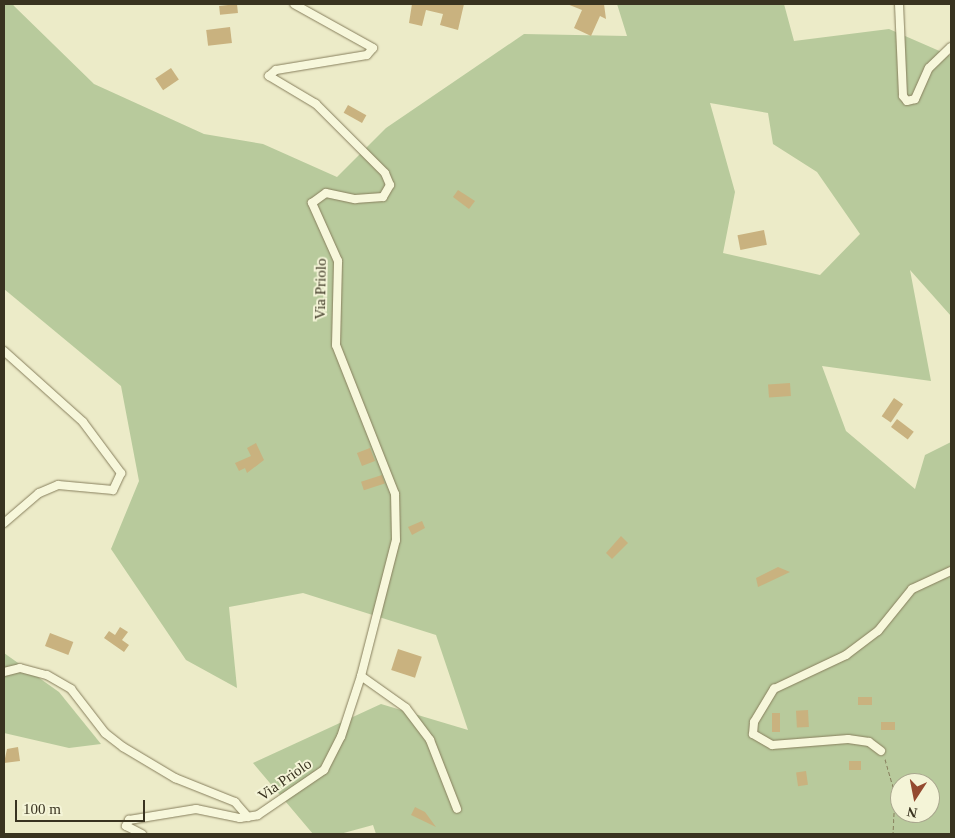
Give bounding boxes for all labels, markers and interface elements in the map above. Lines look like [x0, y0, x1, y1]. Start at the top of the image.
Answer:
street label: Via Priolo [311, 258, 331, 320]
street label: Via Priolo [255, 755, 315, 805]
north arrow [890, 773, 940, 823]
scale bar [18, 790, 148, 822]
text: 100 m [23, 801, 61, 817]
text: N [906, 804, 919, 821]

